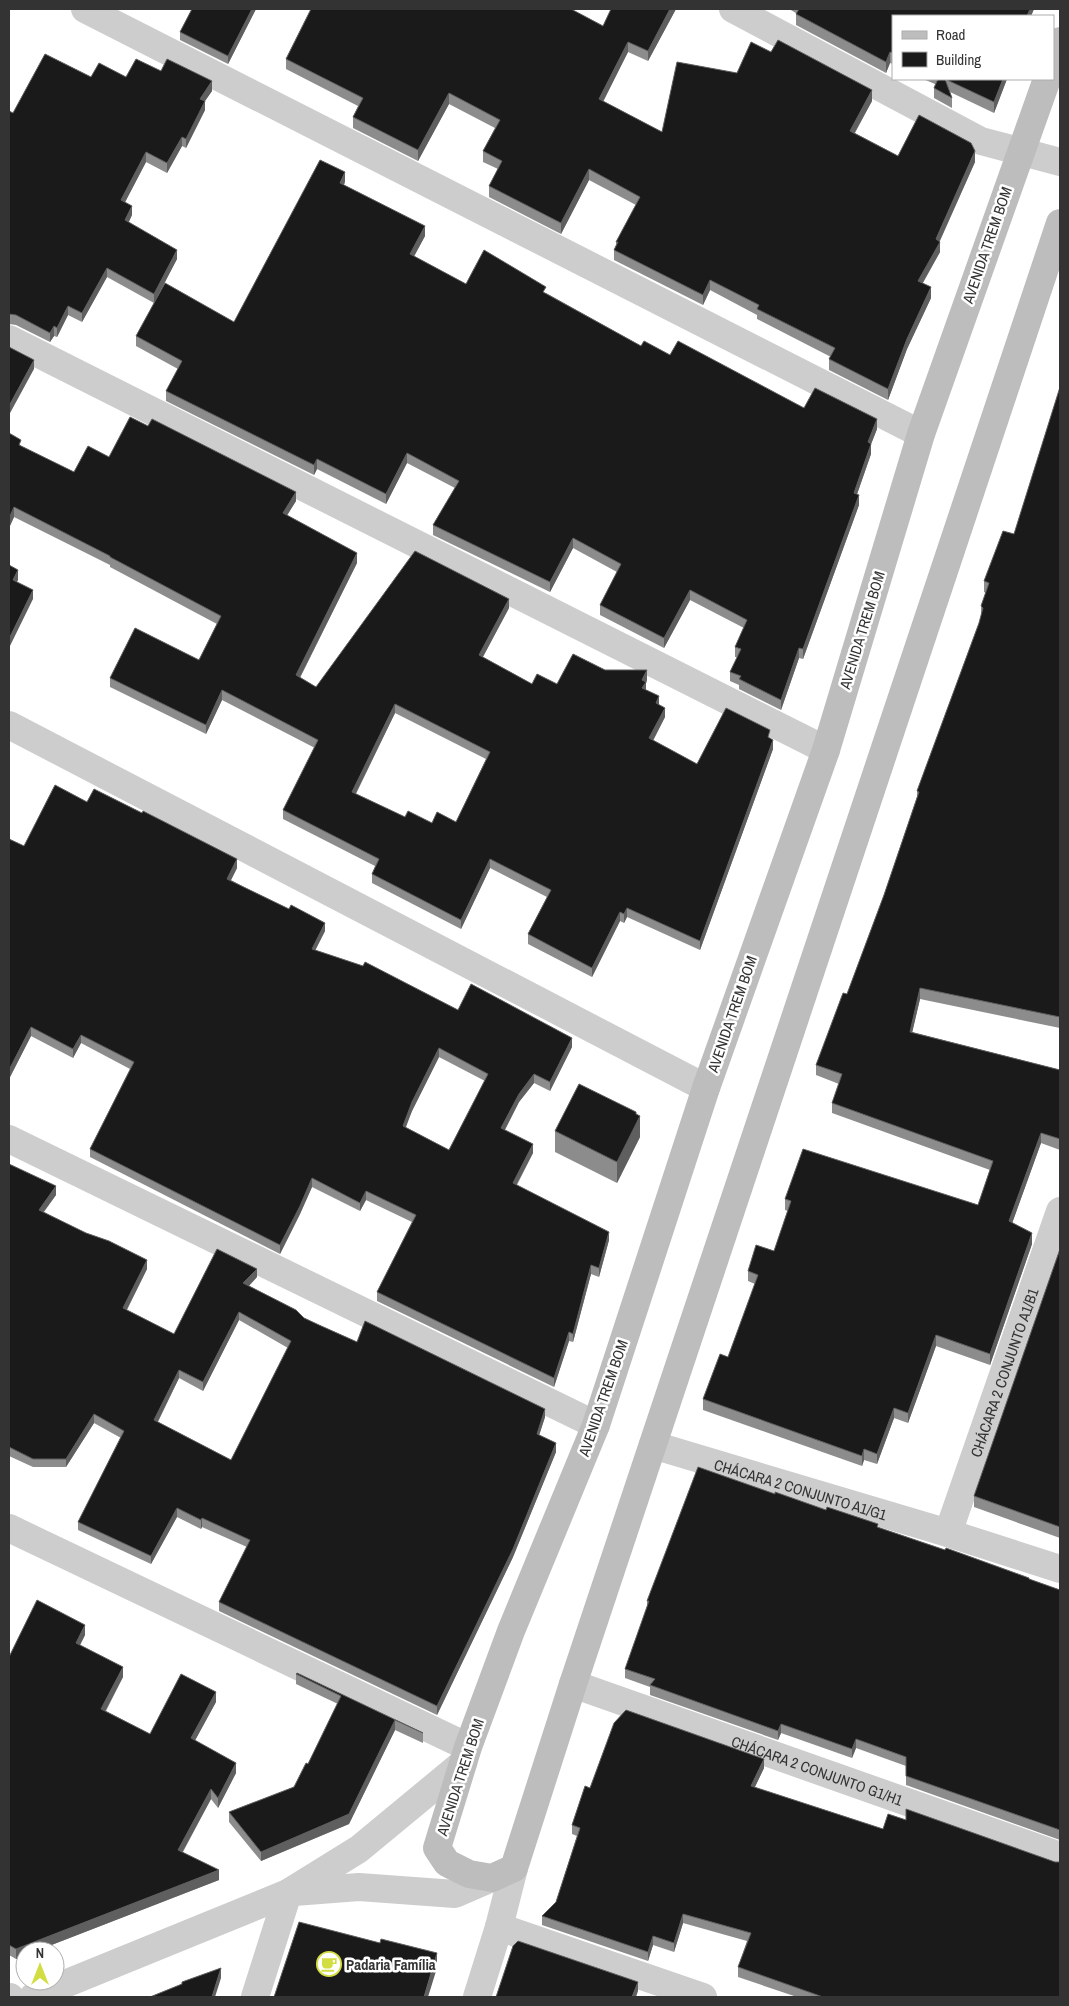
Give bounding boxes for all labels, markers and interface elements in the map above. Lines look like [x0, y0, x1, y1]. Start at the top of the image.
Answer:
legend [892, 15, 1054, 80]
text: Road [936, 24, 965, 45]
text: Building [936, 49, 981, 70]
street label: AVENIDA TREM BOM [957, 184, 1017, 307]
street label: AVENIDA TREM BOM [834, 569, 890, 692]
street label: AVENIDA TREM BOM [702, 953, 762, 1076]
street label: CHÁCARA 2 CONJUNTO A1/B1 [965, 1285, 1043, 1460]
street label: AVENIDA TREM BOM [573, 1337, 633, 1460]
street label: CHÁCARA 2 CONJUNTO A1/G1 [712, 1453, 890, 1525]
street label: AVENIDA TREM BOM [431, 1716, 489, 1839]
street label: CHÁCARA 2 CONJUNTO G1/H1 [729, 1730, 906, 1810]
north arrow [15, 1941, 65, 1991]
text: N [36, 1944, 44, 1962]
cafe icon: Padaria Família [316, 1951, 342, 1977]
place label: Padaria Família [346, 1954, 436, 1975]

